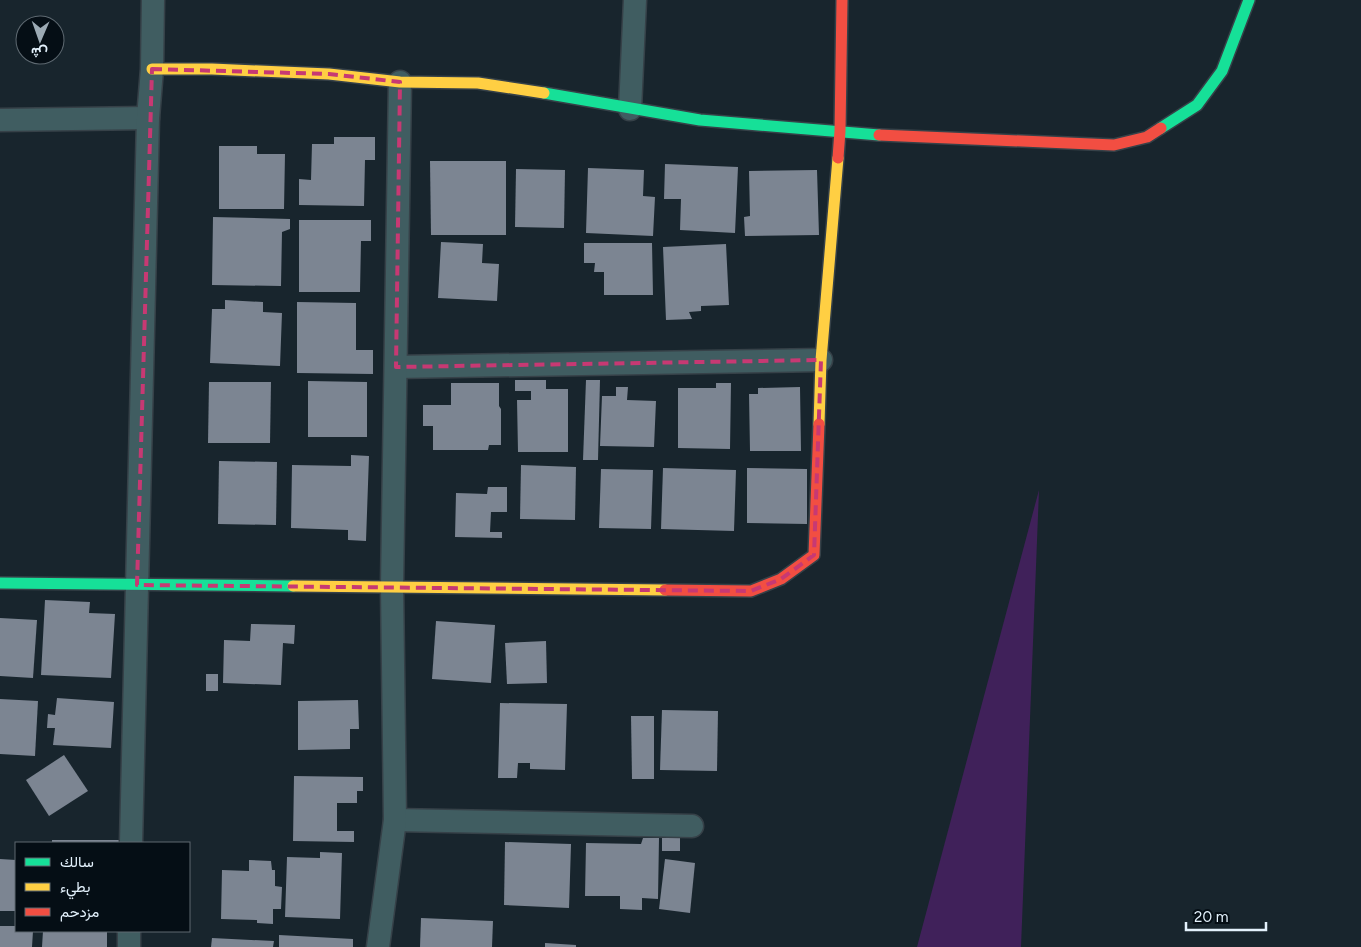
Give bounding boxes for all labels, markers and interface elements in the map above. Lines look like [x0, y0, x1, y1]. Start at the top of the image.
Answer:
north arrow [15, 15, 65, 65]
text: ش [31, 44, 48, 61]
legend [15, 842, 190, 932]
text: سالك [60, 853, 94, 871]
text: بطيء [60, 878, 90, 900]
scale bar [1186, 900, 1266, 932]
text: مزدحم [60, 903, 99, 922]
text: 20 m [1194, 908, 1228, 926]

